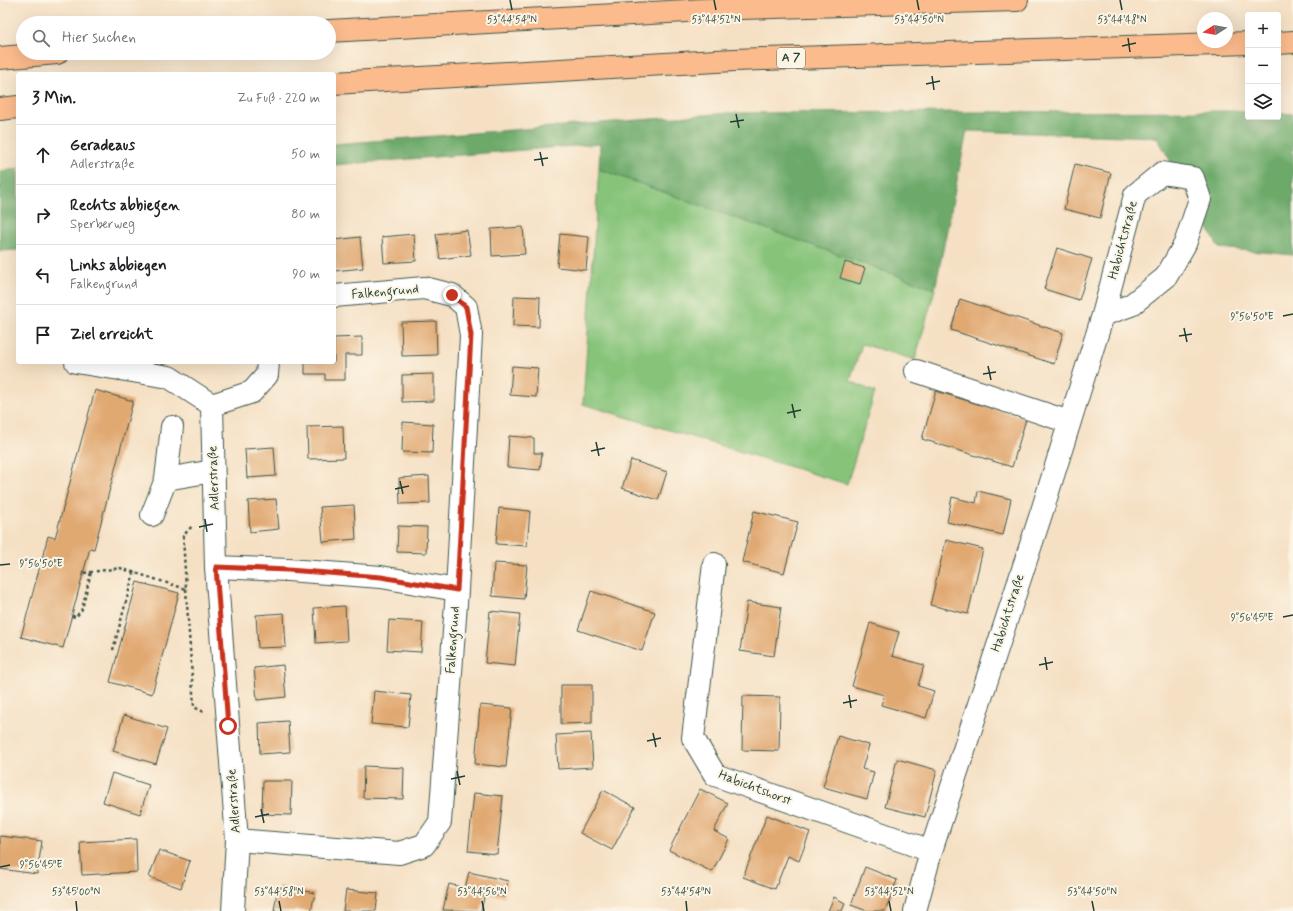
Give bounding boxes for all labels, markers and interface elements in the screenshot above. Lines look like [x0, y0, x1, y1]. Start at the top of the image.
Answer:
north arrow [1197, 12, 1233, 48]
map controls [1245, 12, 1281, 120]
button: + [1245, 12, 1281, 48]
text: 53°44'54"N [487, 13, 537, 27]
text: 53°44'52"N [691, 13, 741, 27]
text: 53°44'50"N [894, 13, 944, 27]
text: 53°44'48"N [1097, 13, 1147, 27]
search box [16, 16, 336, 60]
icon: search [30, 27, 52, 49]
text: Hier suchen [62, 28, 136, 48]
road number: A 7 [777, 48, 805, 68]
button: − [1245, 48, 1281, 84]
button: layers [1245, 84, 1281, 120]
text: 3 Min. [32, 87, 76, 109]
text: Zu Fuß · 220 m [237, 90, 320, 107]
text: Geradeaus [70, 136, 135, 156]
icon: ahead [32, 144, 54, 166]
text: 50 m [291, 146, 320, 163]
text: Adlerstraße [70, 156, 135, 173]
text: Rechts abbiegen [70, 196, 180, 216]
street label: Habichtstraße [1104, 199, 1142, 281]
icon: right [32, 204, 54, 226]
text: 80 m [291, 206, 320, 223]
text: Sperberweg [70, 216, 135, 233]
text: Links abbiegen [70, 256, 167, 276]
icon: left [32, 264, 54, 286]
text: 90 m [292, 266, 320, 283]
text: Falkengrund [70, 276, 138, 293]
street label: Falkengrund [351, 281, 420, 305]
route end [443, 286, 461, 304]
text: 9°56'50"E [1230, 310, 1274, 324]
icon: arrive [32, 324, 54, 346]
text: Ziel erreicht [70, 325, 153, 345]
street label: Adlerstraße [204, 445, 224, 511]
text: 9°56'50"E [19, 557, 63, 571]
street label: Habichtstraße [987, 572, 1029, 654]
street label: Falkengrund [442, 606, 466, 674]
text: 9°56'45"E [1231, 611, 1273, 625]
route start [219, 717, 237, 735]
street label: Habichtshorst [716, 766, 794, 810]
street label: Adlerstraße [223, 768, 245, 834]
text: 9°56'45"E [20, 858, 62, 872]
text: 53°45'00"N [52, 885, 101, 899]
text: 53°44'58"N [254, 885, 304, 899]
text: 53°44'56"N [457, 885, 507, 899]
text: 53°44'54"N [661, 885, 711, 899]
text: 53°44'52"N [864, 885, 914, 899]
text: 53°44'50"N [1067, 885, 1117, 899]

